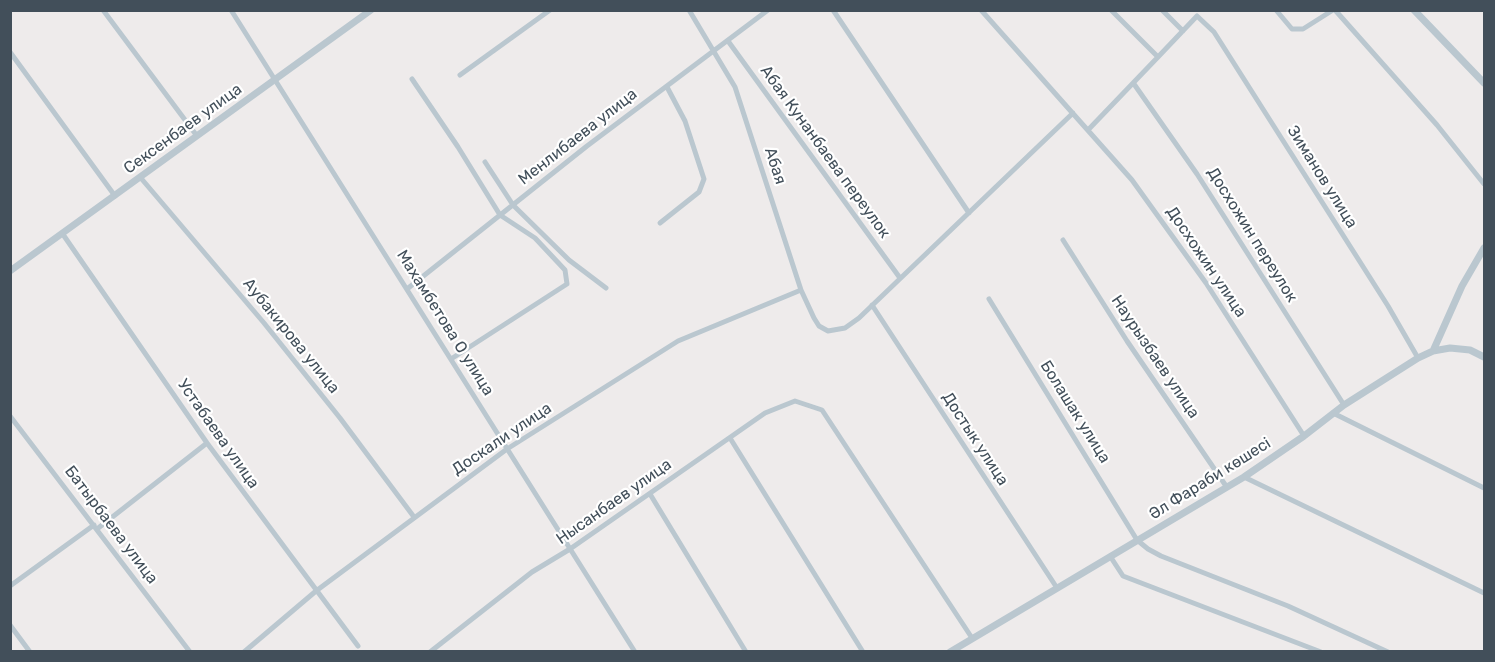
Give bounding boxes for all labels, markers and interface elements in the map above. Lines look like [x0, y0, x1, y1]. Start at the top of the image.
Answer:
street label: Абая Кунанбаева переулок [756, 62, 894, 242]
street label: Сексенбаев улица [120, 80, 246, 178]
street label: Менлибаева улица [515, 85, 641, 189]
street label: Зиманов улица [1283, 122, 1361, 232]
street label: Абая [760, 145, 790, 187]
street label: Досхожин переулок [1203, 164, 1301, 306]
street label: Досхожин улица [1162, 203, 1250, 321]
street label: Махамбетова О улица [392, 247, 498, 399]
street label: Аубакирова улица [239, 275, 343, 397]
street label: Наурызбаев улица [1107, 292, 1203, 422]
street label: Болашак улица [1036, 357, 1114, 467]
street label: Устабаева улица [173, 376, 263, 492]
street label: Достык улица [938, 389, 1012, 489]
street label: Доскали улица [449, 399, 555, 479]
street label: Әл Фараби көшесі [1146, 434, 1274, 524]
street label: Нысанбаев улица [553, 455, 675, 549]
street label: Батырбаева улица [60, 462, 162, 588]

